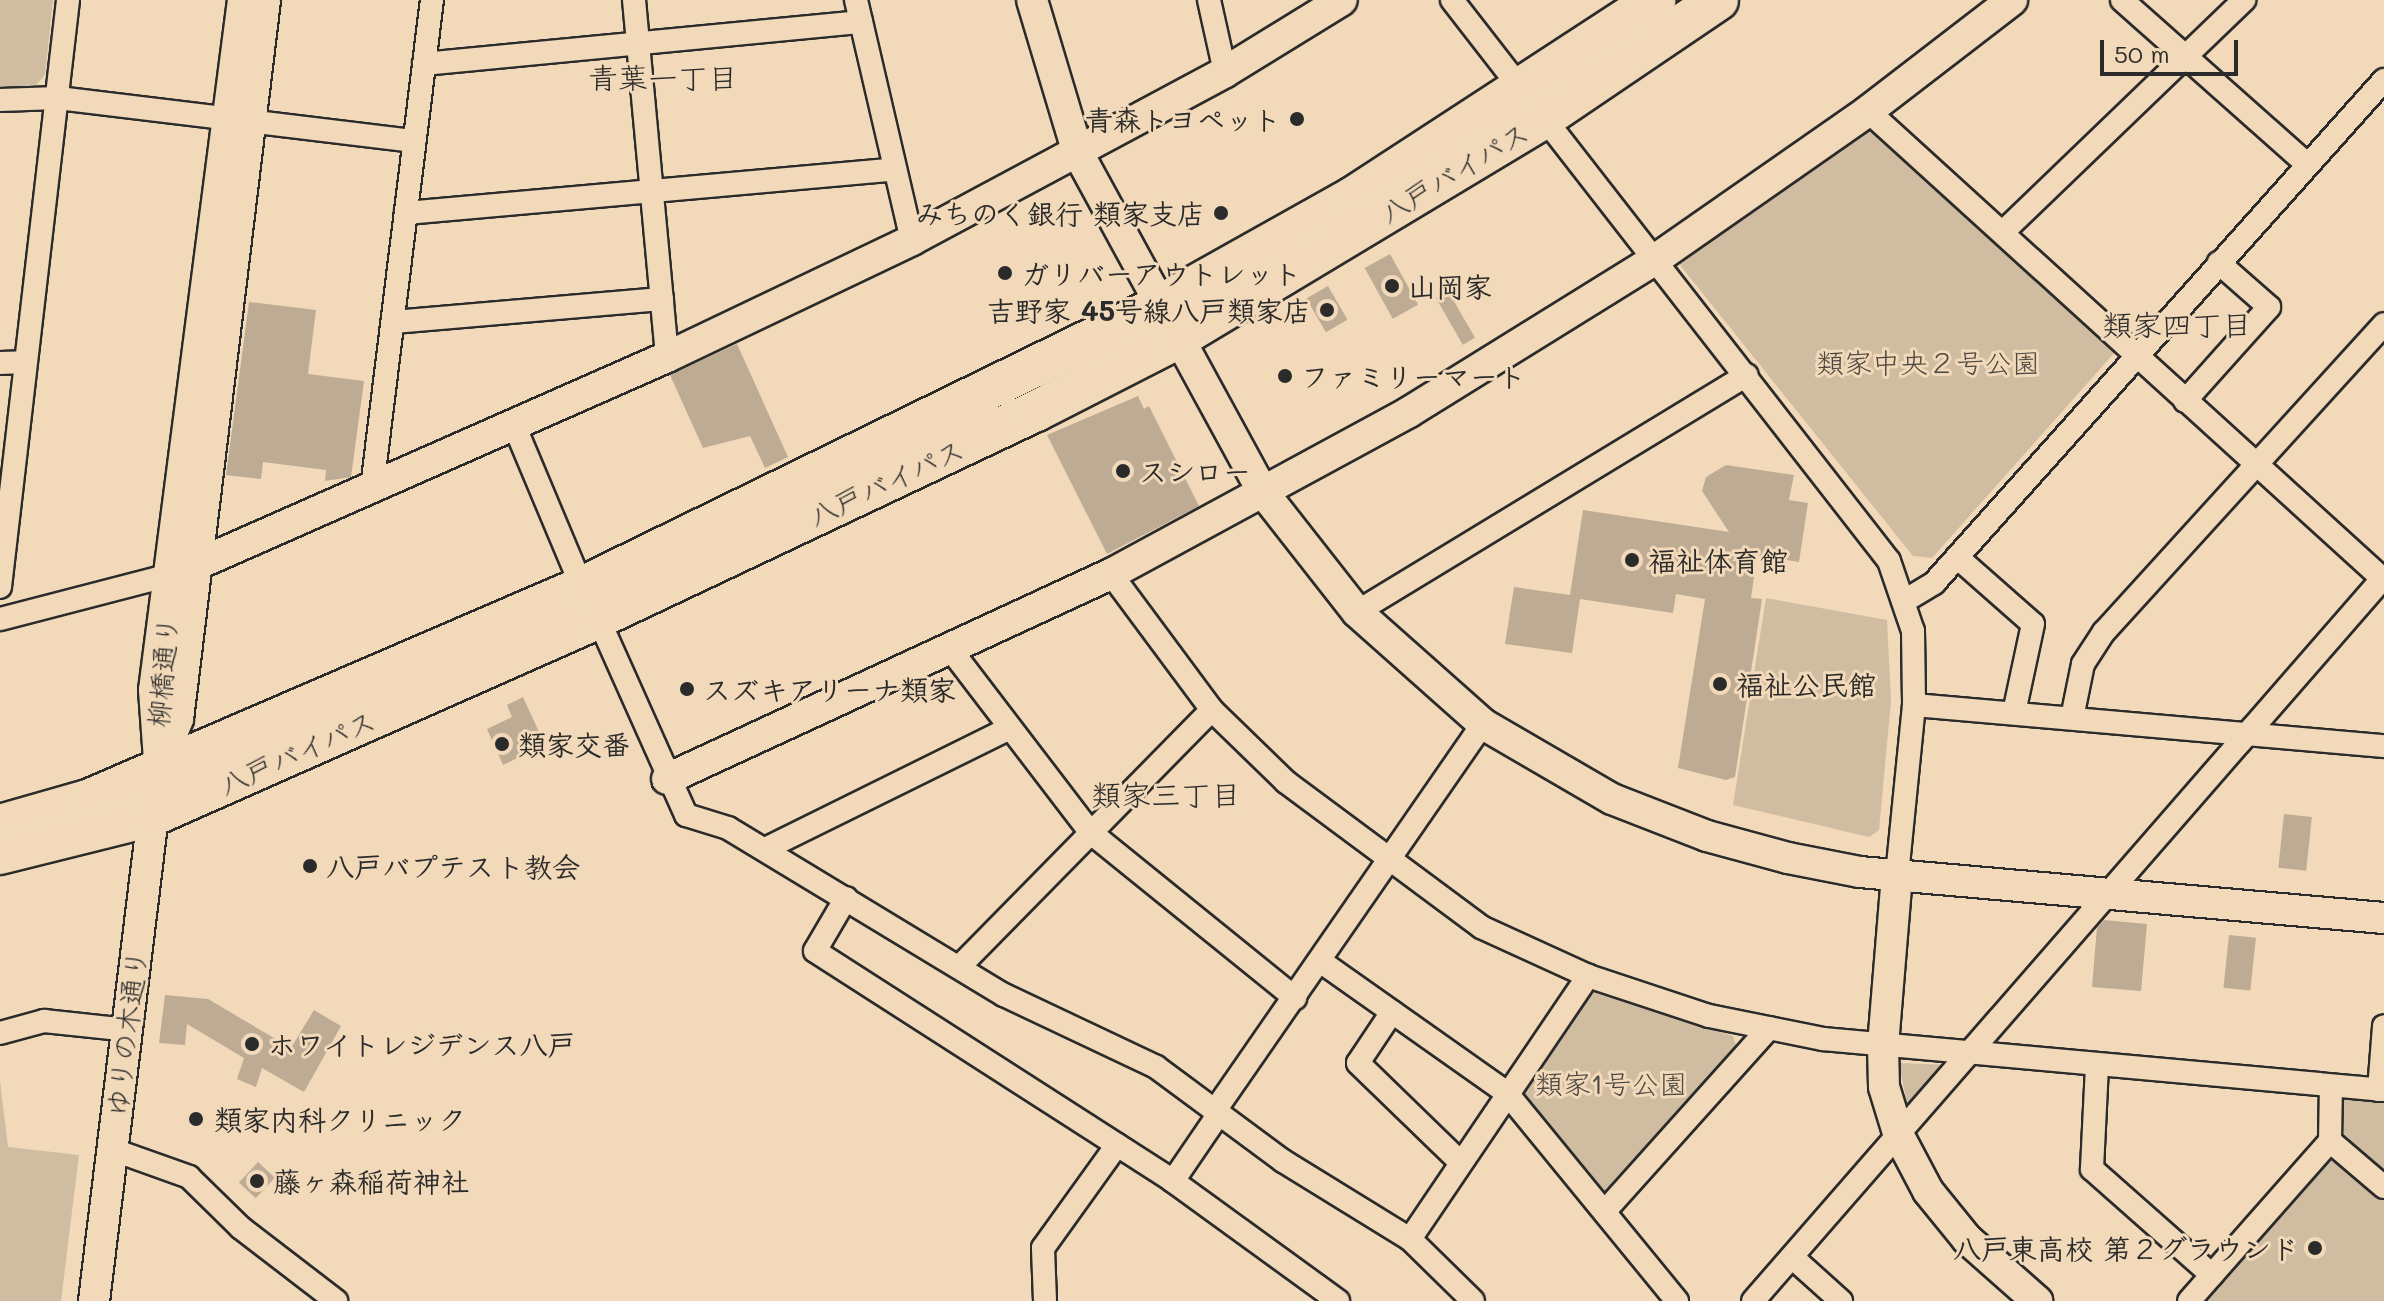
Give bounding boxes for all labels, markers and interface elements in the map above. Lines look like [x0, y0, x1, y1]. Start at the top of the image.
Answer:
scale bar [2104, 24, 2242, 74]
text: 50 m [2114, 38, 2170, 69]
district label: 青葉一丁目 [588, 59, 738, 95]
place label: 青森トヨペット [1085, 102, 1281, 136]
marker: 青森トヨペット [1288, 110, 1306, 128]
street label: 八戸バイパス [1373, 114, 1535, 230]
place label: みちのく銀行 類家支店 [915, 196, 1205, 230]
marker: みちのく銀行 類家支店 [1212, 204, 1230, 222]
place label: ガリバーアウトレット [1021, 256, 1301, 290]
marker: ガリバーアウトレット [996, 264, 1014, 282]
place label: 山岡家 [1408, 269, 1492, 303]
marker: 山岡家 [1383, 277, 1401, 295]
place label: 吉野家 45号線八戸類家店 [987, 293, 1311, 327]
marker: 吉野家 45号線八戸類家店 [1318, 301, 1336, 319]
district label: 類家四丁目 [2102, 306, 2252, 342]
park label: 類家中央２号公園 [1816, 345, 2040, 379]
place label: ファミリーマート [1301, 359, 1525, 393]
marker: ファミリーマート [1276, 367, 1294, 385]
street label: 八戸バイパス [803, 431, 969, 533]
place label: スシロー [1139, 454, 1251, 488]
marker: スシロー [1114, 462, 1132, 480]
place label: 福祉体育館 [1648, 543, 1788, 577]
marker: 福祉体育館 [1623, 551, 1641, 569]
street label: 柳橋通り [140, 615, 184, 729]
place label: 福祉公民館 [1736, 667, 1876, 701]
place label: スズキアリーナ類家 [703, 672, 955, 706]
marker: 福祉公民館 [1711, 675, 1729, 693]
marker: スズキアリーナ類家 [678, 680, 696, 698]
street label: 八戸バイパス [213, 702, 381, 802]
place label: 類家交番 [518, 727, 630, 761]
marker: 類家交番 [493, 735, 511, 753]
district label: 類家三丁目 [1091, 776, 1241, 812]
place label: 八戸バプテスト教会 [326, 849, 578, 883]
marker: 八戸バプテスト教会 [301, 857, 319, 875]
street label: ゆりの木通り [99, 948, 153, 1118]
place label: ホワイトレジデンス八戸 [268, 1027, 576, 1061]
marker: ホワイトレジデンス八戸 [243, 1035, 261, 1053]
park label: 類家1号公園 [1535, 1066, 1687, 1100]
place label: 類家内科クリニック [214, 1102, 466, 1136]
marker: 類家内科クリニック [185, 1108, 207, 1130]
place label: 藤ヶ森稲荷神社 [273, 1164, 469, 1198]
marker: 藤ヶ森稲荷神社 [248, 1172, 266, 1190]
place label: 八戸東高校 第２グラウンド [1953, 1231, 2299, 1265]
marker: 八戸東高校 第２グラウンド [2306, 1239, 2324, 1257]

